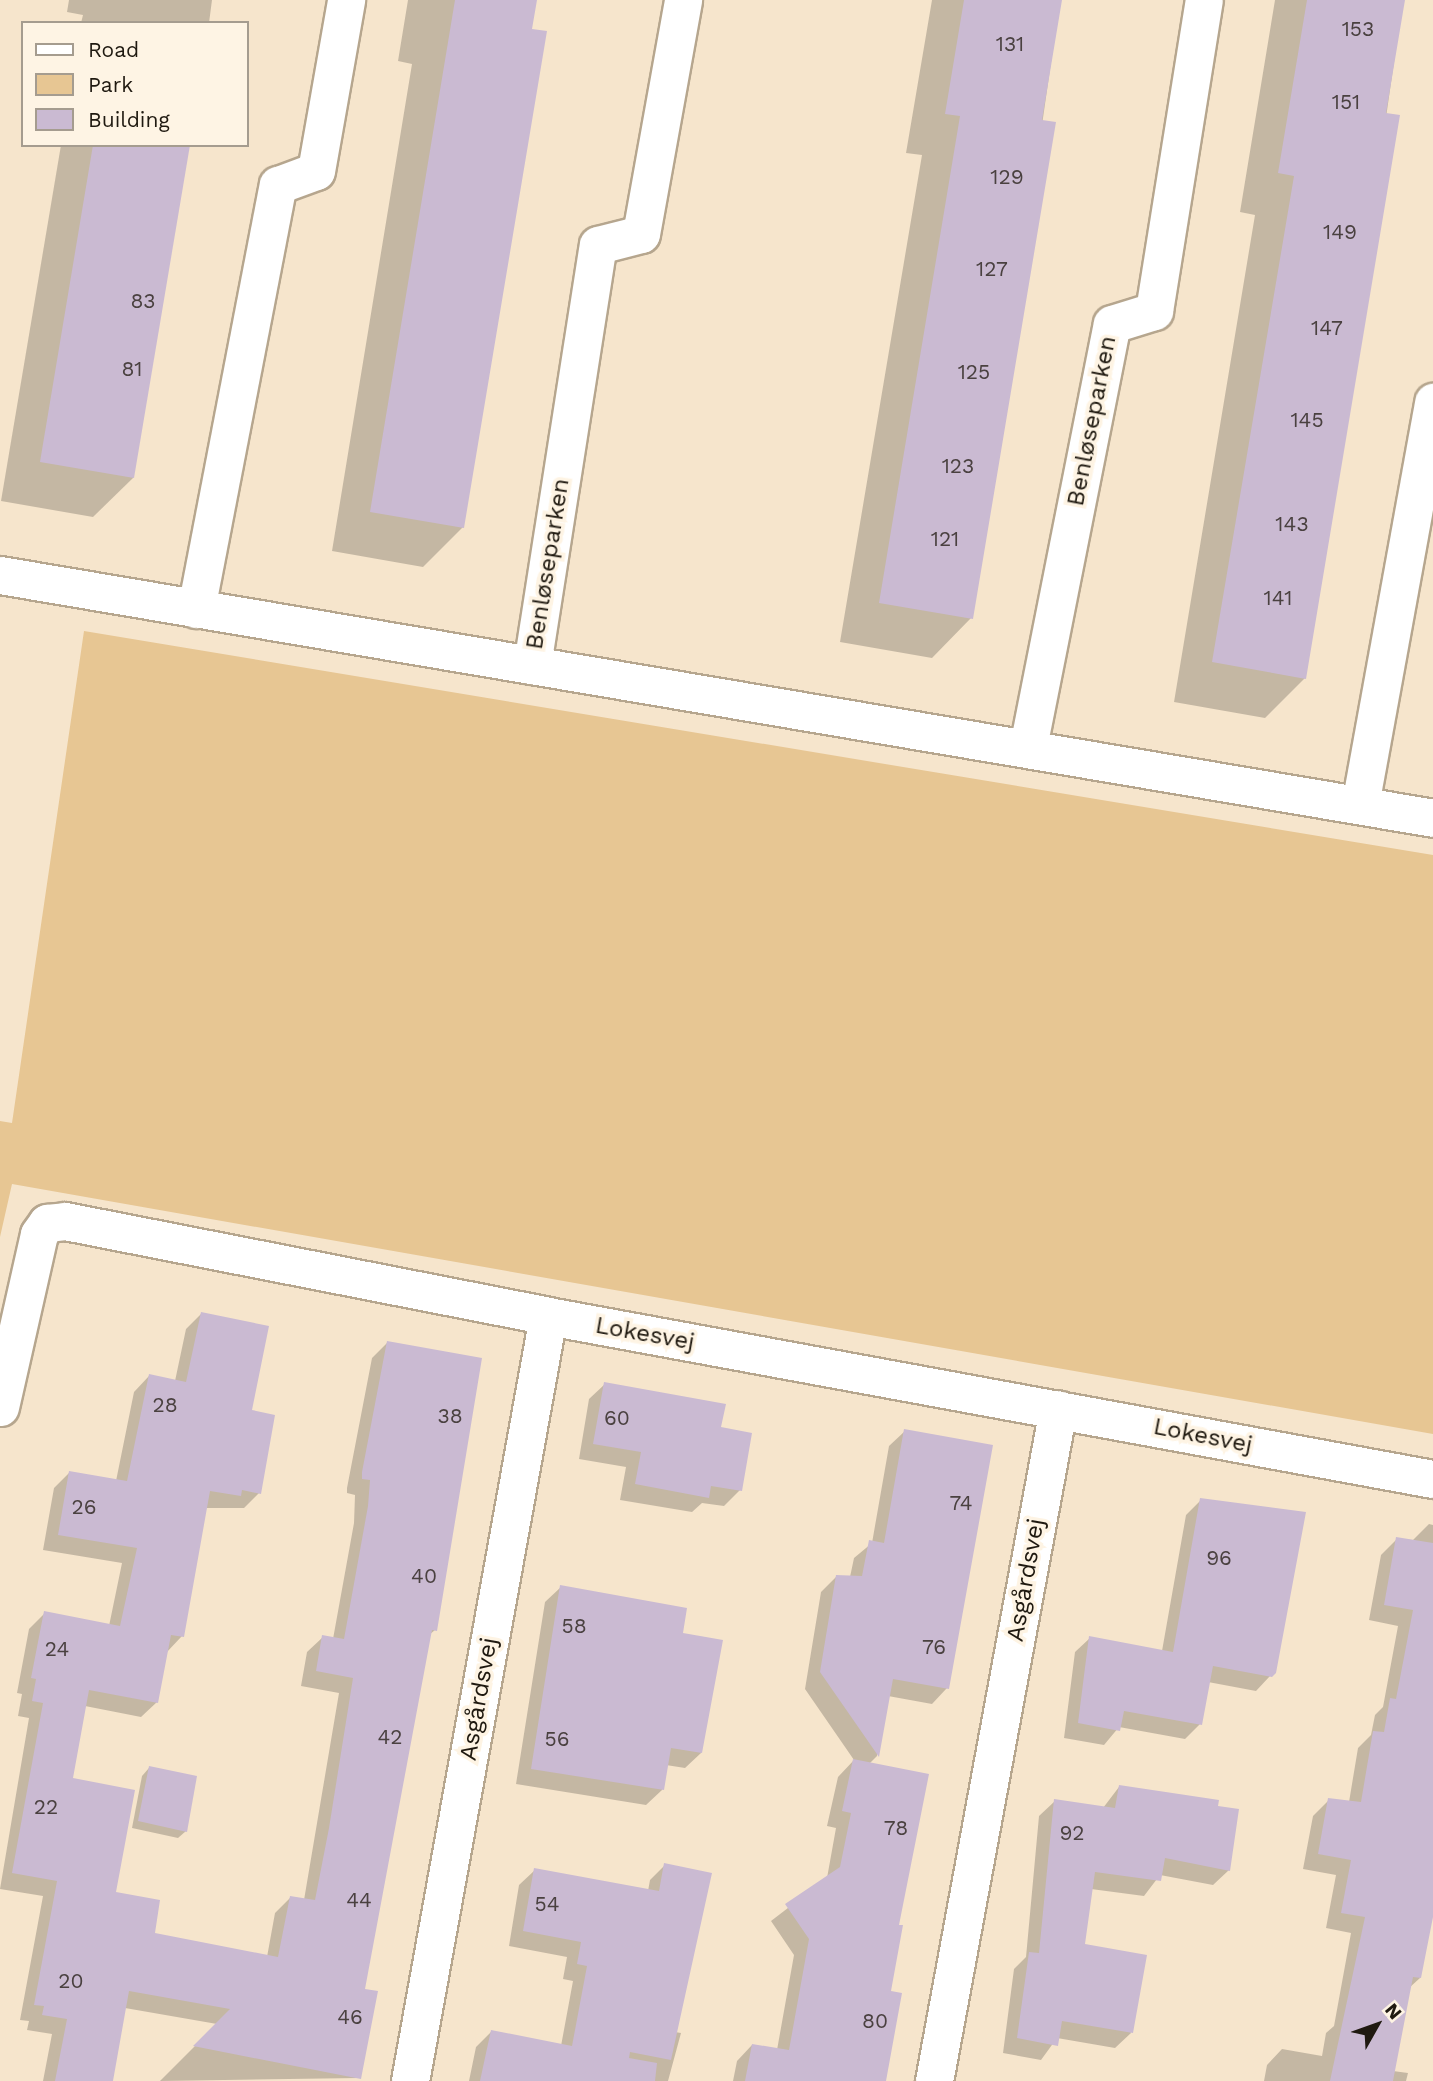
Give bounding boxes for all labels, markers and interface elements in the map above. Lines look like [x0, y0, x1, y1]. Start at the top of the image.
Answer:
house number: 153 [1342, 16, 1374, 42]
legend [21, 21, 248, 147]
house number: 131 [996, 31, 1024, 57]
text: Road [88, 37, 139, 62]
text: Park [88, 72, 133, 97]
house number: 151 [1332, 89, 1360, 115]
text: Building [88, 107, 170, 132]
house number: 129 [990, 164, 1024, 190]
house number: 149 [1323, 219, 1357, 245]
house number: 127 [976, 256, 1008, 282]
house number: 83 [131, 288, 155, 314]
house number: 147 [1311, 315, 1343, 341]
street label: Benløseparken [1061, 333, 1123, 509]
house number: 81 [121, 356, 143, 382]
house number: 125 [958, 359, 990, 385]
house number: 145 [1290, 407, 1324, 433]
house number: 123 [942, 453, 974, 479]
street label: Benløseparken [520, 476, 576, 652]
house number: 143 [1275, 511, 1309, 537]
house number: 121 [931, 526, 959, 552]
house number: 141 [1264, 585, 1292, 611]
street label: Lokesvej [593, 1311, 697, 1357]
house number: 28 [152, 1392, 178, 1418]
house number: 38 [437, 1403, 463, 1429]
house number: 60 [604, 1405, 630, 1431]
street label: Lokesvej [1151, 1412, 1255, 1460]
house number: 74 [949, 1490, 973, 1516]
house number: 26 [71, 1494, 97, 1520]
street label: Asgårdsvej [1001, 1516, 1051, 1644]
house number: 96 [1206, 1545, 1232, 1571]
house number: 40 [411, 1563, 437, 1589]
house number: 58 [561, 1613, 587, 1639]
house number: 76 [922, 1634, 946, 1660]
street label: Asgårdsvej [454, 1635, 504, 1763]
house number: 24 [45, 1636, 69, 1662]
house number: 42 [377, 1724, 403, 1750]
house number: 56 [545, 1726, 569, 1752]
house number: 22 [34, 1794, 58, 1820]
house number: 78 [884, 1815, 908, 1841]
house number: 92 [1059, 1820, 1085, 1846]
house number: 44 [346, 1887, 372, 1913]
house number: 54 [534, 1891, 560, 1917]
house number: 20 [58, 1968, 84, 1994]
north arrow [1342, 1990, 1412, 2060]
text: N [1380, 1998, 1407, 2024]
house number: 46 [337, 2004, 363, 2030]
house number: 80 [862, 2008, 888, 2034]

